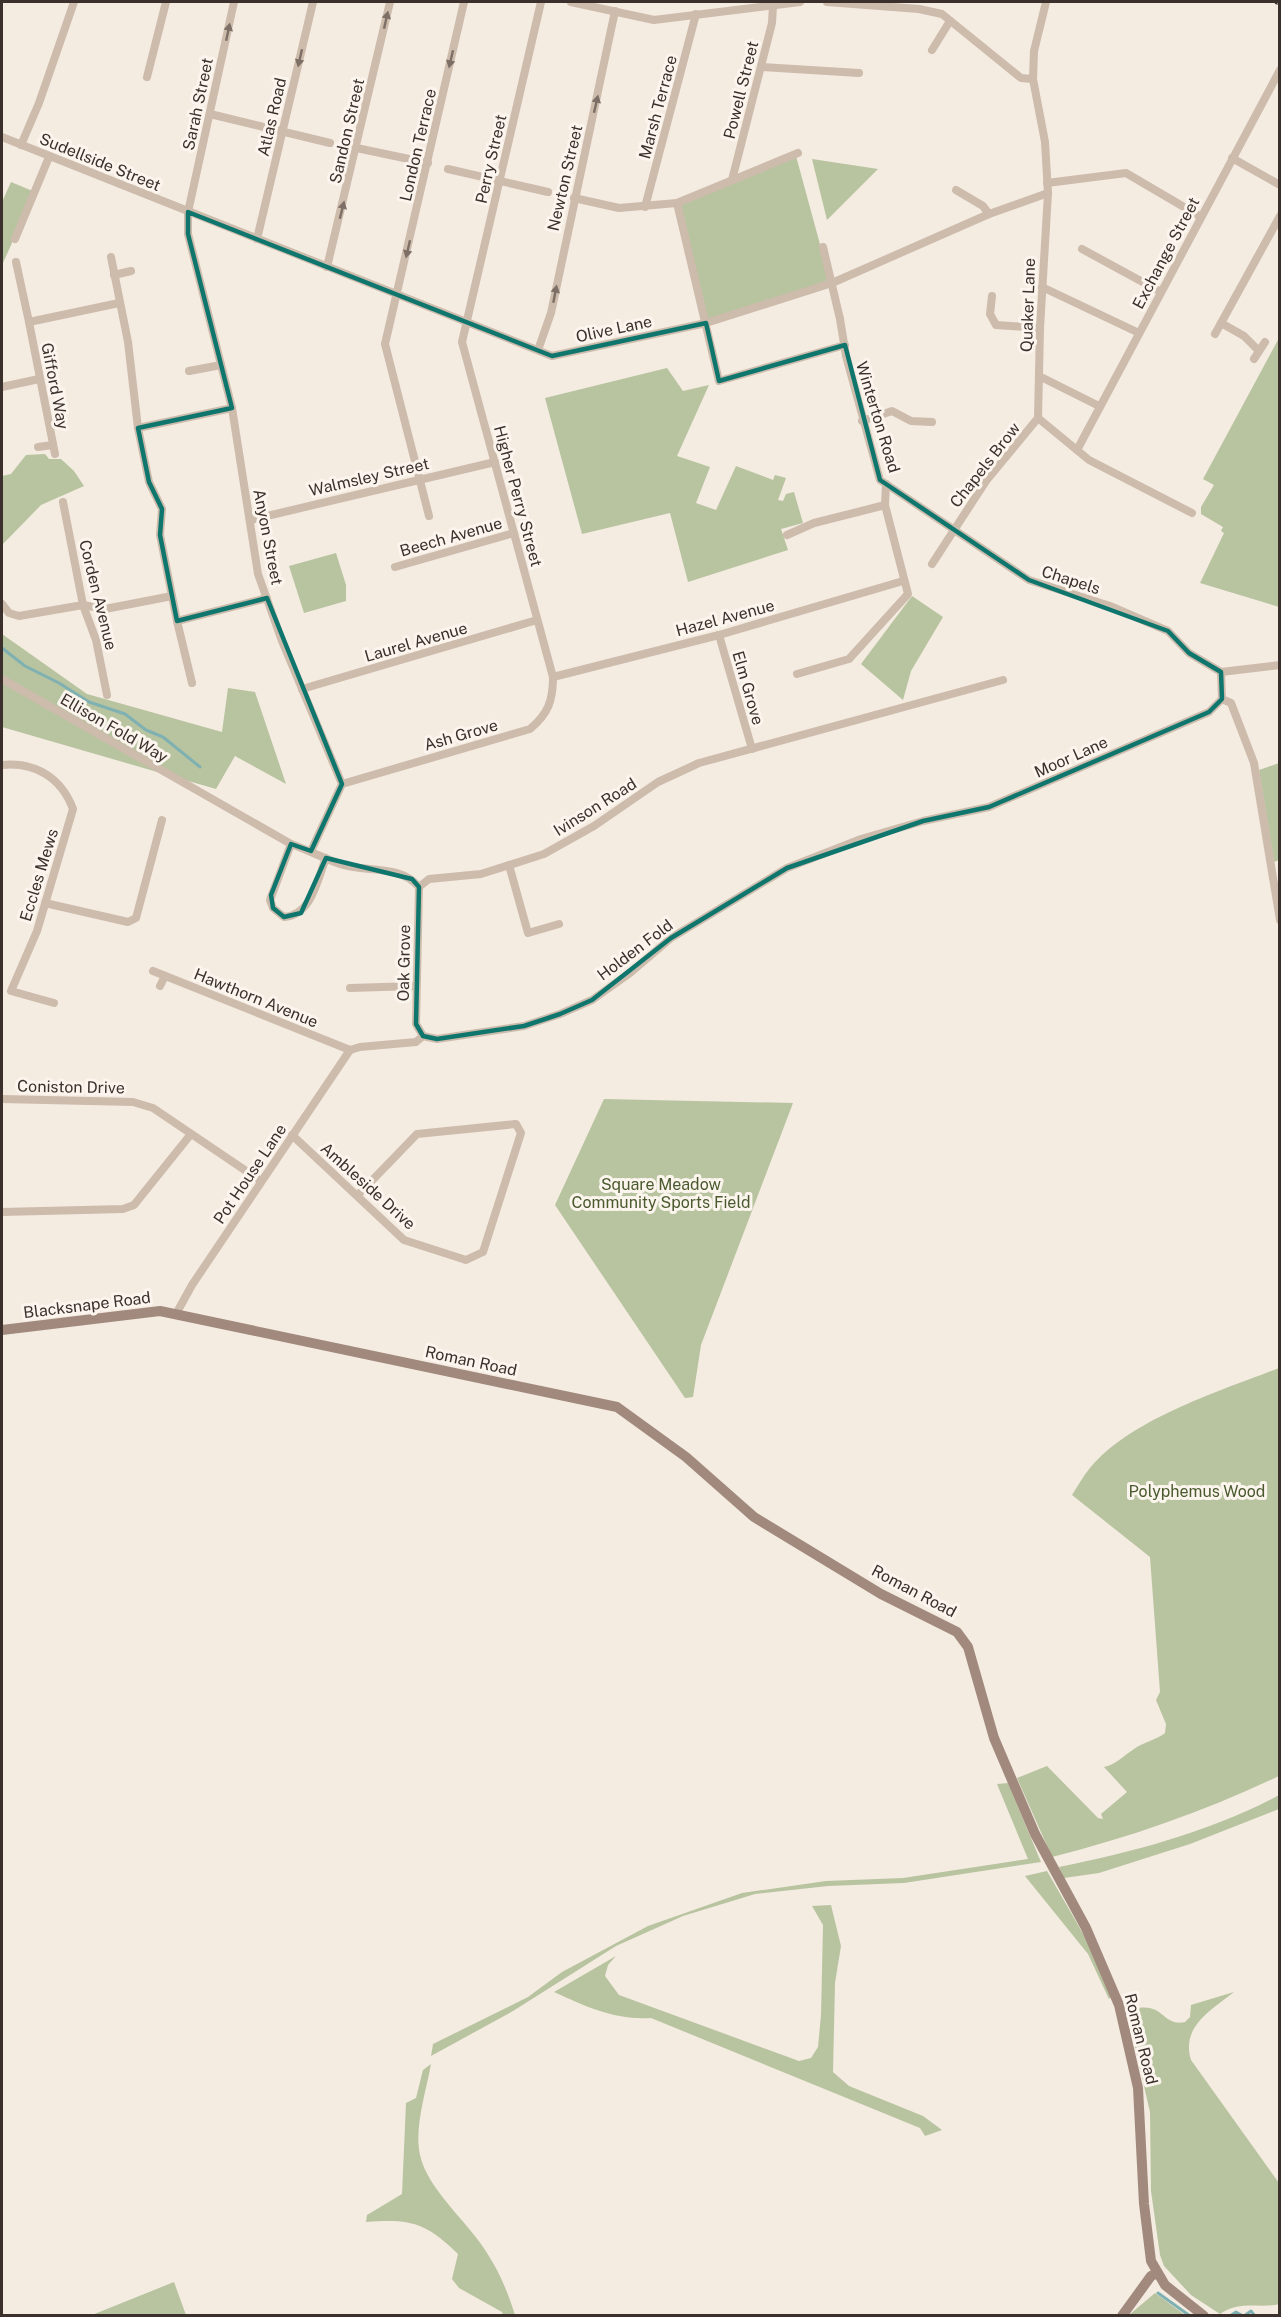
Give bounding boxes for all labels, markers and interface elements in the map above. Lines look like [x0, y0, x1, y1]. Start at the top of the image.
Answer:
one-way arrow [381, 11, 391, 29]
one-way arrow [224, 22, 233, 41]
street label: Powell Street [720, 39, 762, 141]
one-way arrow [294, 49, 304, 68]
one-way arrow [446, 49, 455, 68]
street label: Marsh Terrace [635, 53, 681, 161]
street label: Sarah Street [179, 56, 217, 152]
street label: Atlas Road [254, 76, 290, 158]
street label: Sandon Street [326, 77, 368, 185]
street label: London Terrace [396, 87, 440, 203]
one-way arrow [592, 94, 602, 113]
street label: Perry Street [472, 113, 510, 205]
street label: Newton Street [544, 123, 586, 233]
street label: Sudellside Street [37, 129, 163, 195]
street label: Exchange Street [1129, 194, 1203, 312]
one-way arrow [337, 201, 347, 219]
one-way arrow [403, 240, 413, 258]
street label: Quaker Lane [1017, 258, 1039, 352]
one-way arrow [551, 284, 560, 303]
street label: Olive Lane [574, 312, 654, 346]
street label: Gifford Way [37, 341, 73, 431]
street label: Winterton Road [852, 359, 904, 475]
street label: Chapels Brow [946, 418, 1024, 511]
street label: Higher Perry Street [490, 423, 546, 569]
street label: Walmsley Street [307, 454, 431, 500]
street label: Anyon Street [249, 487, 287, 587]
street label: Beech Avenue [398, 513, 504, 561]
street label: Corden Avenue [75, 538, 121, 652]
street label: Chapels [1039, 562, 1103, 598]
street label: Hazel Avenue [674, 596, 776, 640]
street label: Laurel Avenue [362, 618, 470, 666]
street label: Elm Grove [728, 649, 768, 727]
street label: Ellison Fold Way [57, 690, 171, 767]
street label: Ash Grove [422, 715, 500, 755]
street label: Moor Lane [1031, 732, 1111, 782]
street label: Ivinson Road [550, 774, 640, 840]
street label: Eccles Mews [16, 826, 62, 924]
street label: Holden Fold [593, 915, 677, 985]
street label: Oak Grove [394, 924, 414, 1002]
street label: Hawthorn Avenue [191, 964, 321, 1032]
street label: Coniston Drive [17, 1077, 125, 1097]
street label: Pot House Lane [210, 1120, 290, 1228]
street label: Ambleside Drive [317, 1138, 419, 1234]
park label: Square Meadow Community Sports Field [572, 1175, 750, 1212]
street label: Blacksnape Road [22, 1288, 152, 1322]
street label: Roman Road [423, 1342, 519, 1380]
park label: Polyphemus Wood [1129, 1482, 1265, 1501]
street label: Roman Road [868, 1561, 960, 1621]
street label: Roman Road [1120, 1991, 1162, 2087]

